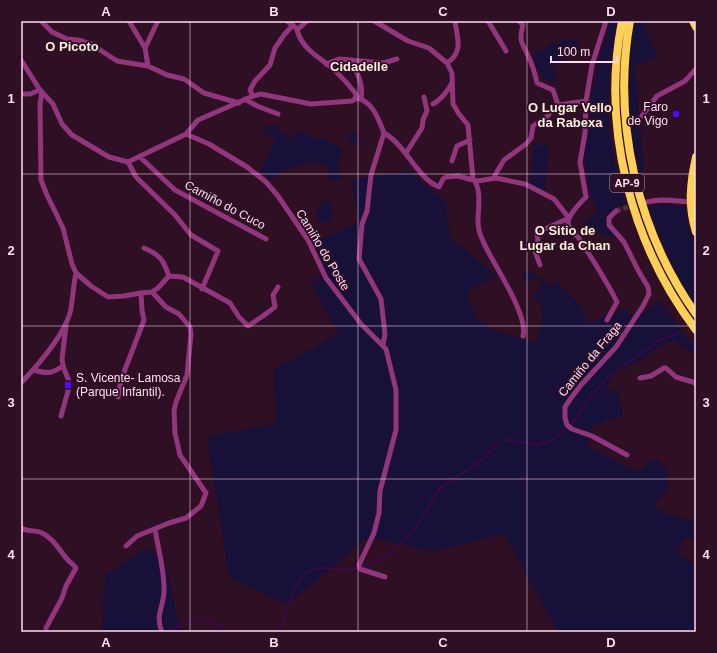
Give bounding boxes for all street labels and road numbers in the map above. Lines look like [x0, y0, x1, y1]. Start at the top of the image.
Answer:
road number: AP-9 [610, 174, 644, 192]
street label: Camiño do Cuco [182, 178, 268, 232]
street label: Camiño do Poste [293, 207, 353, 293]
street label: Camiño da Fraga [555, 318, 625, 399]

